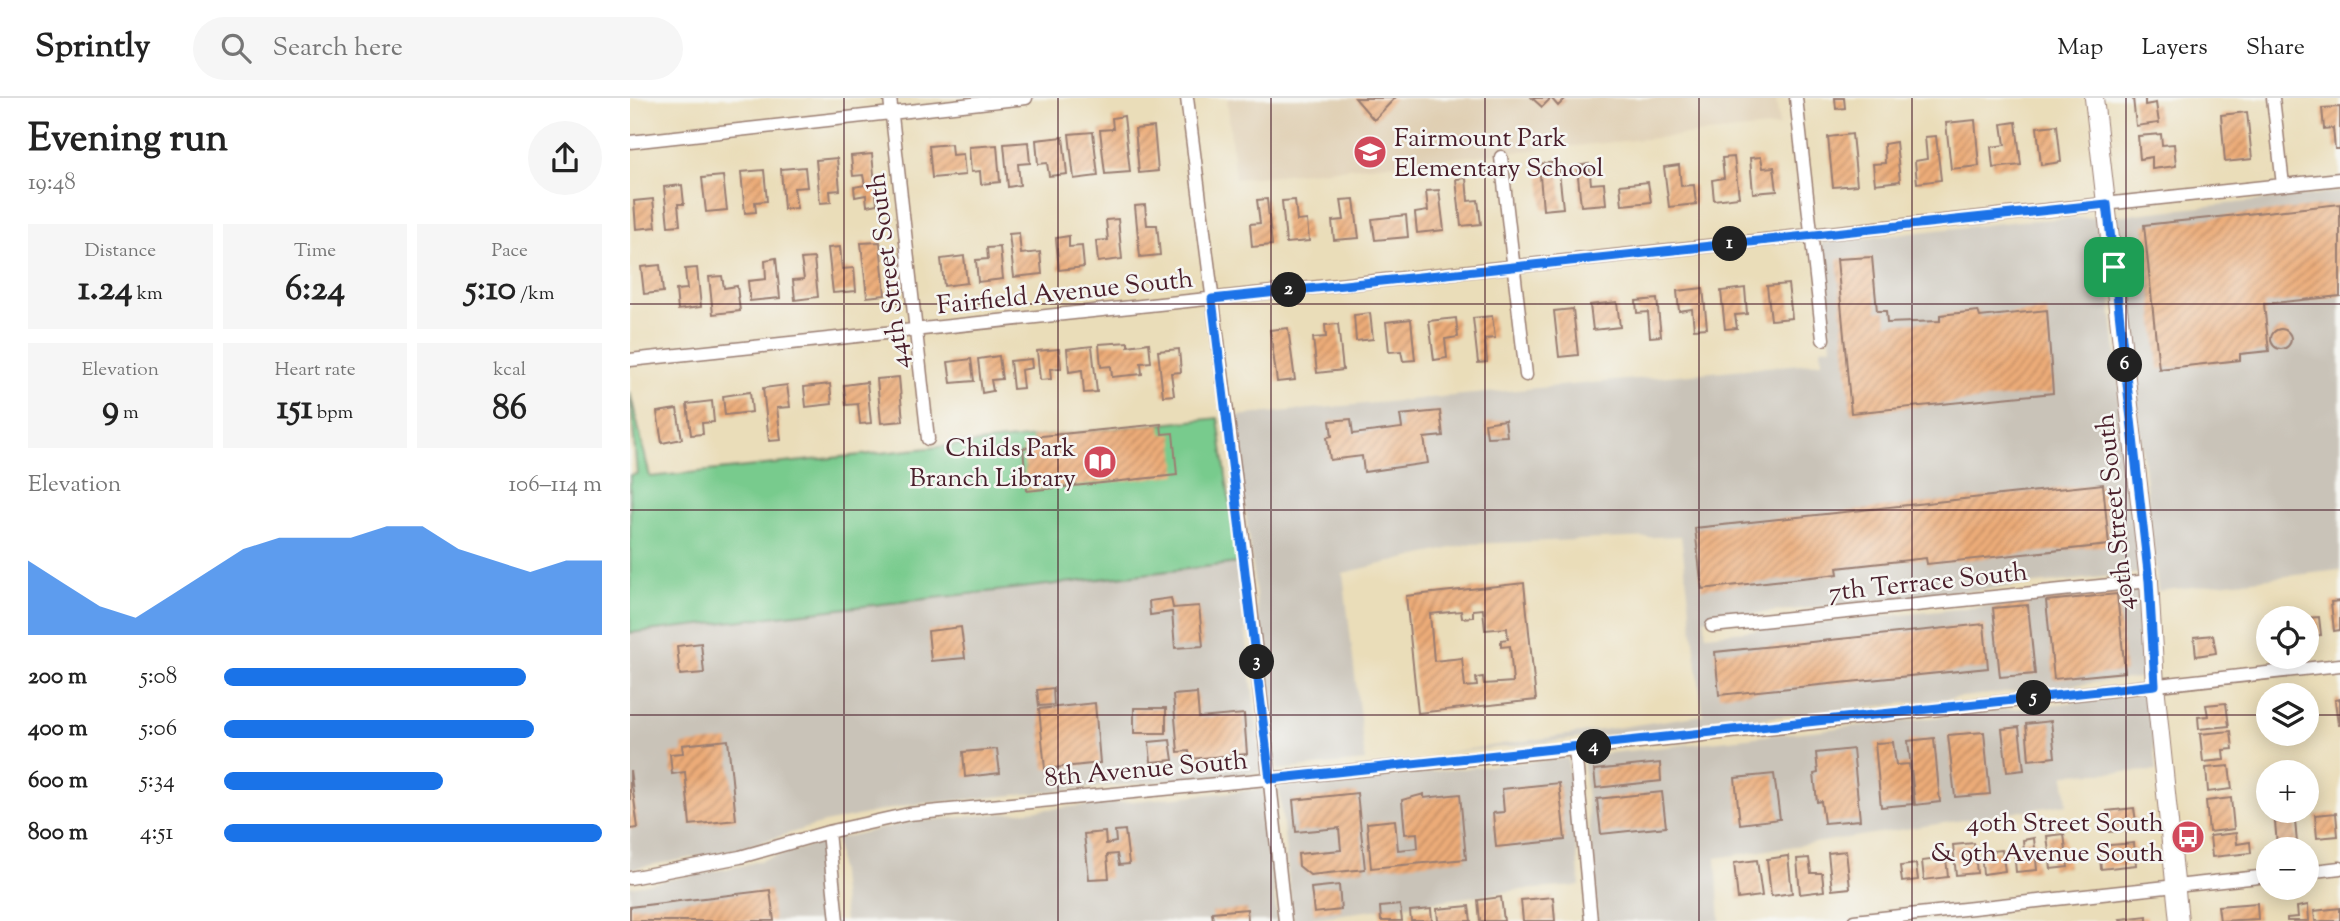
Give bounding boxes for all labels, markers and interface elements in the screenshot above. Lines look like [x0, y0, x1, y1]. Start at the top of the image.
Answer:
search box [193, 17, 683, 80]
text: Sprintly [35, 24, 151, 72]
icon: search [217, 29, 255, 67]
text: Search here [273, 30, 403, 67]
text: Map [2057, 31, 2103, 65]
text: Layers [2141, 31, 2208, 65]
text: Share [2246, 31, 2305, 65]
text: Evening run [28, 114, 228, 168]
button: share [528, 121, 602, 195]
place label: Fairmount Park Elementary School [1394, 121, 1604, 188]
school or university icon: Fairmount Park Elementary School [1351, 133, 1389, 171]
text: 19:48 [28, 167, 76, 200]
street label: 44th Street South [859, 171, 920, 371]
pin: 1 [1712, 226, 1748, 262]
text: 1 [1726, 230, 1733, 257]
pin [2084, 237, 2144, 297]
text: Distance [85, 238, 156, 265]
text: Time [294, 238, 336, 265]
text: Pace [491, 238, 528, 265]
icon: arrive [2095, 248, 2133, 286]
street label: Fairfield Avenue South [935, 262, 1195, 325]
text: 1.24 [78, 265, 133, 316]
text: 6:24 [285, 265, 345, 316]
text: 5:10 [465, 265, 516, 316]
pin: 2 [1272, 272, 1306, 308]
text: 2 [1284, 276, 1293, 303]
text: km [133, 281, 163, 308]
text: /km [516, 281, 554, 308]
pin: 6 [2108, 348, 2142, 382]
text: 6 [2120, 351, 2129, 378]
text: Elevation [82, 357, 159, 384]
text: Heart rate [274, 357, 356, 384]
text: kcal [493, 357, 526, 384]
text: 9 [102, 384, 119, 435]
text: 151 [277, 384, 313, 435]
text: 86 [492, 384, 527, 435]
text: m [119, 400, 139, 427]
text: bpm [313, 400, 353, 427]
street label: 40th Street South [2088, 411, 2145, 612]
place label: Childs Park Branch Library [909, 431, 1076, 498]
library icon: Childs Park Branch Library [1081, 443, 1119, 481]
text: Elevation [28, 469, 121, 502]
text: 106–114 m [508, 469, 602, 502]
street label: 7th Terrace South [1827, 555, 2030, 612]
map controls [2256, 606, 2319, 900]
button: locate [2256, 606, 2319, 669]
pin: 3 [1240, 644, 1274, 680]
text: 3 [1253, 648, 1260, 675]
text: 200 m [28, 661, 87, 694]
text: 5:08 [140, 661, 177, 694]
pin: 5 [2016, 680, 2052, 716]
button: layers [2256, 683, 2319, 746]
text: 5 [2030, 684, 2037, 711]
text: 400 m [28, 713, 88, 746]
text: 5:06 [140, 713, 177, 746]
pin: 4 [1576, 730, 1612, 764]
text: 4 [1589, 733, 1598, 760]
street label: 8th Avenue South [1043, 743, 1249, 798]
button: + [2256, 760, 2319, 823]
text: 600 m [28, 765, 88, 798]
text: 5:34 [140, 765, 175, 798]
place label: 40th Street South & 9th Avenue South [1930, 806, 2164, 873]
text: 800 m [28, 817, 88, 850]
text: 4:51 [140, 817, 173, 850]
bus stop icon: 40th Street South & 9th Avenue South [2169, 818, 2207, 856]
button: − [2256, 837, 2319, 900]

